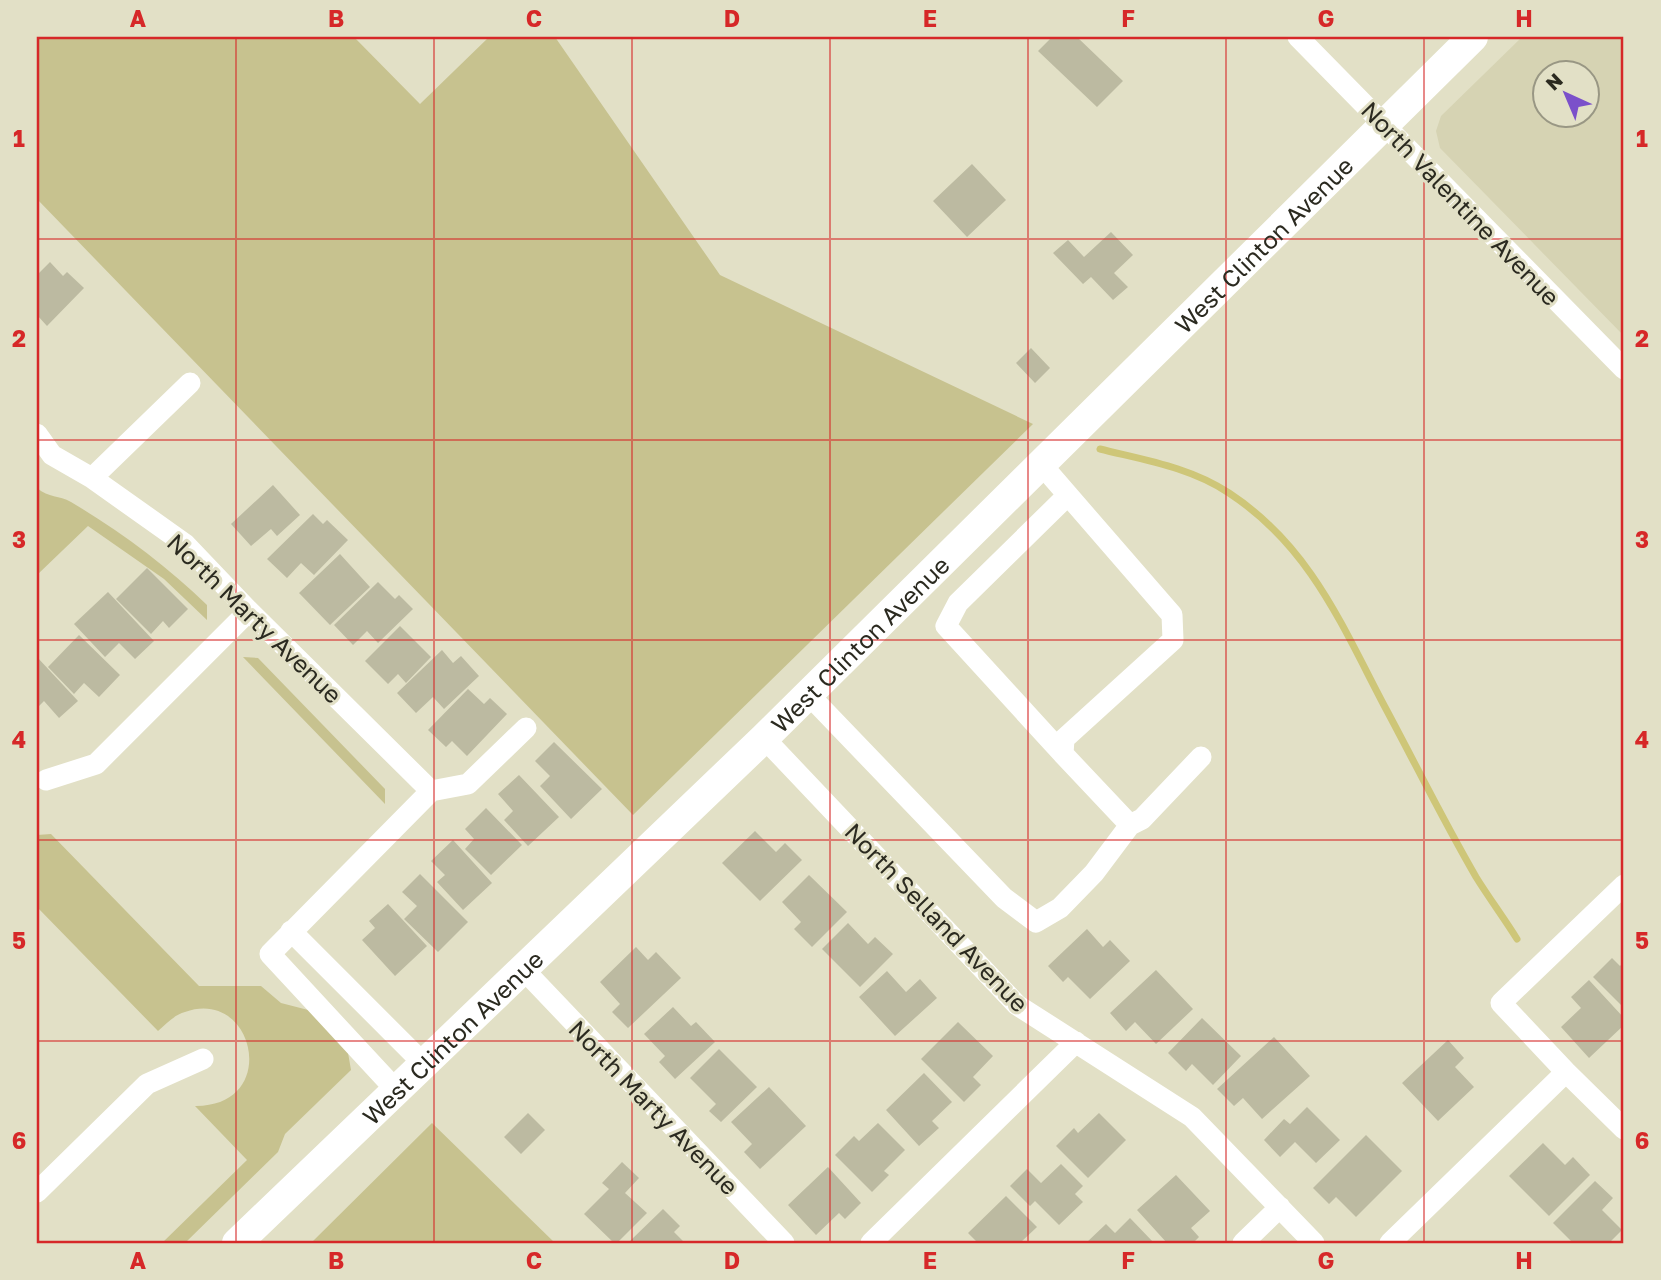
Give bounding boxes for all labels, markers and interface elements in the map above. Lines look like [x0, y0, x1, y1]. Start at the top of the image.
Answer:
text: A [130, 4, 147, 32]
text: B [328, 4, 344, 32]
text: C [526, 4, 542, 32]
text: D [724, 4, 740, 32]
text: E [923, 4, 937, 32]
text: F [1121, 4, 1135, 32]
text: G [1318, 4, 1334, 32]
text: H [1515, 4, 1533, 32]
north arrow [1532, 60, 1602, 130]
text: N [1541, 68, 1567, 95]
street label: North Valentine Avenue [1356, 95, 1566, 311]
text: 1 [13, 124, 25, 152]
text: 1 [1636, 124, 1648, 152]
street label: West Clinton Avenue [1168, 150, 1358, 339]
text: 2 [12, 324, 26, 352]
text: 2 [1635, 324, 1649, 352]
text: 3 [12, 525, 26, 553]
text: 3 [1635, 525, 1649, 553]
street label: North Marty Avenue [162, 527, 348, 709]
street label: West Clinton Avenue [764, 549, 954, 738]
text: 4 [12, 725, 26, 753]
text: 4 [1635, 725, 1649, 753]
street label: North Selland Avenue [839, 817, 1035, 1017]
text: 5 [12, 926, 26, 954]
text: 5 [1635, 926, 1649, 954]
street label: West Clinton Avenue [356, 944, 548, 1130]
street label: North Marty Avenue [563, 1014, 745, 1200]
text: 6 [12, 1126, 26, 1154]
text: 6 [1635, 1126, 1649, 1154]
text: A [130, 1246, 147, 1274]
text: B [328, 1246, 344, 1274]
text: C [526, 1246, 542, 1274]
text: D [724, 1246, 740, 1274]
text: E [923, 1246, 937, 1274]
text: F [1121, 1246, 1135, 1274]
text: G [1318, 1246, 1334, 1274]
text: H [1515, 1246, 1533, 1274]

